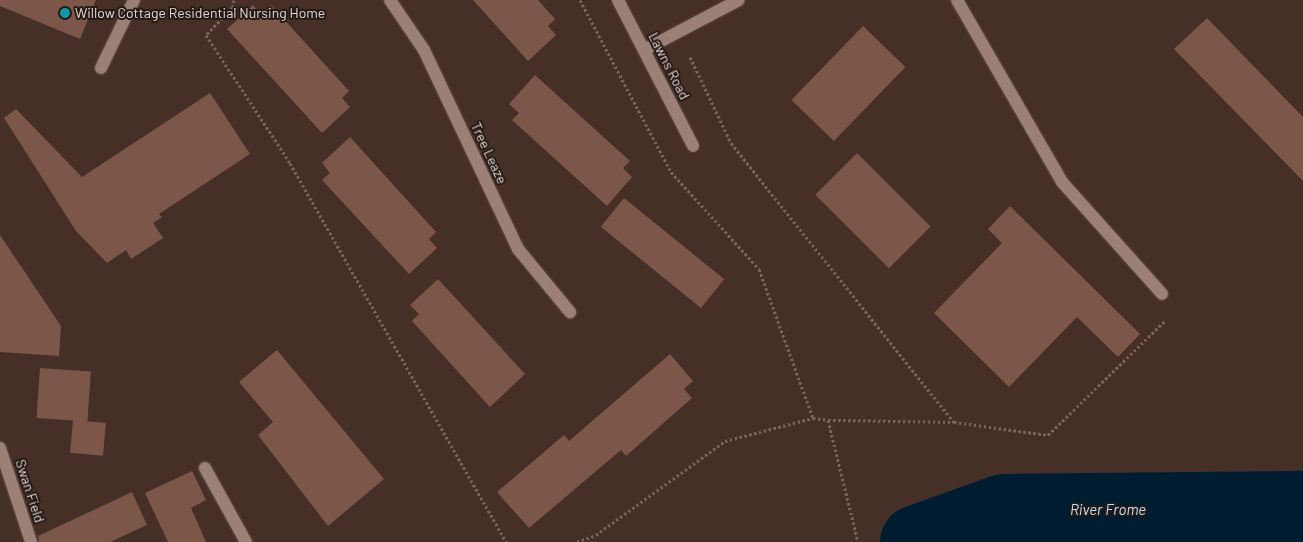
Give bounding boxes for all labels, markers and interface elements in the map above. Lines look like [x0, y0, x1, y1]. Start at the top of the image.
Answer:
place label: Willow Cottage Residential Nursing Home [75, 5, 325, 21]
marker: Willow Cottage Residential Nursing Home [59, 7, 71, 19]
street label: Lawns Road [645, 30, 693, 102]
street label: Tree Leaze [467, 119, 511, 187]
street label: Swan Field [12, 457, 48, 525]
water label: River Frome [1070, 501, 1146, 519]

